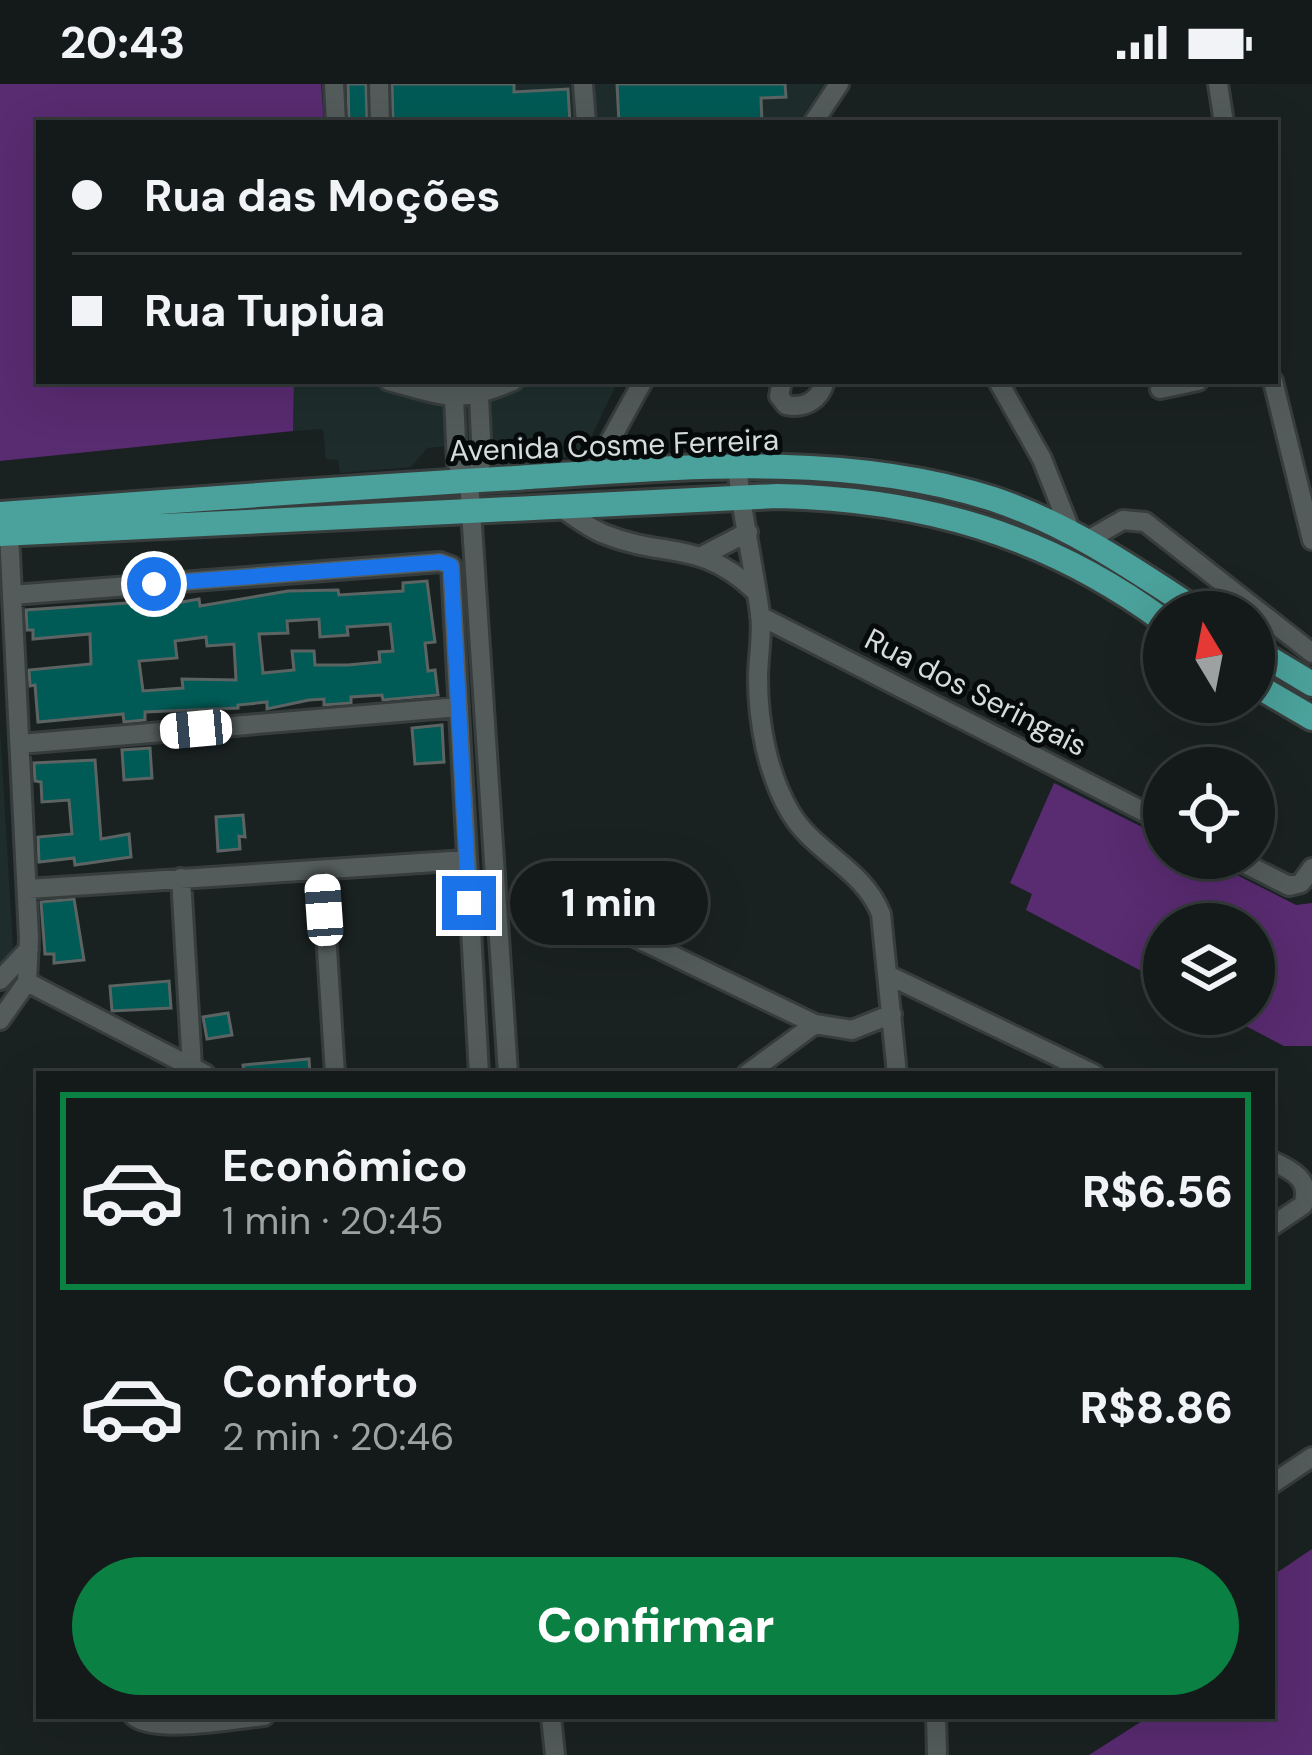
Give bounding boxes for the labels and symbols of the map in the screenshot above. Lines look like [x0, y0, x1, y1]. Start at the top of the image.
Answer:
street label: Avenida Cosme Ferreira [448, 420, 780, 470]
route start [127, 557, 181, 611]
north arrow [1143, 591, 1275, 723]
street label: Rua dos Seringais [858, 619, 1094, 765]
car [159, 708, 233, 750]
callout: 1 min [511, 861, 709, 945]
car [304, 873, 344, 947]
route end [442, 876, 496, 930]

